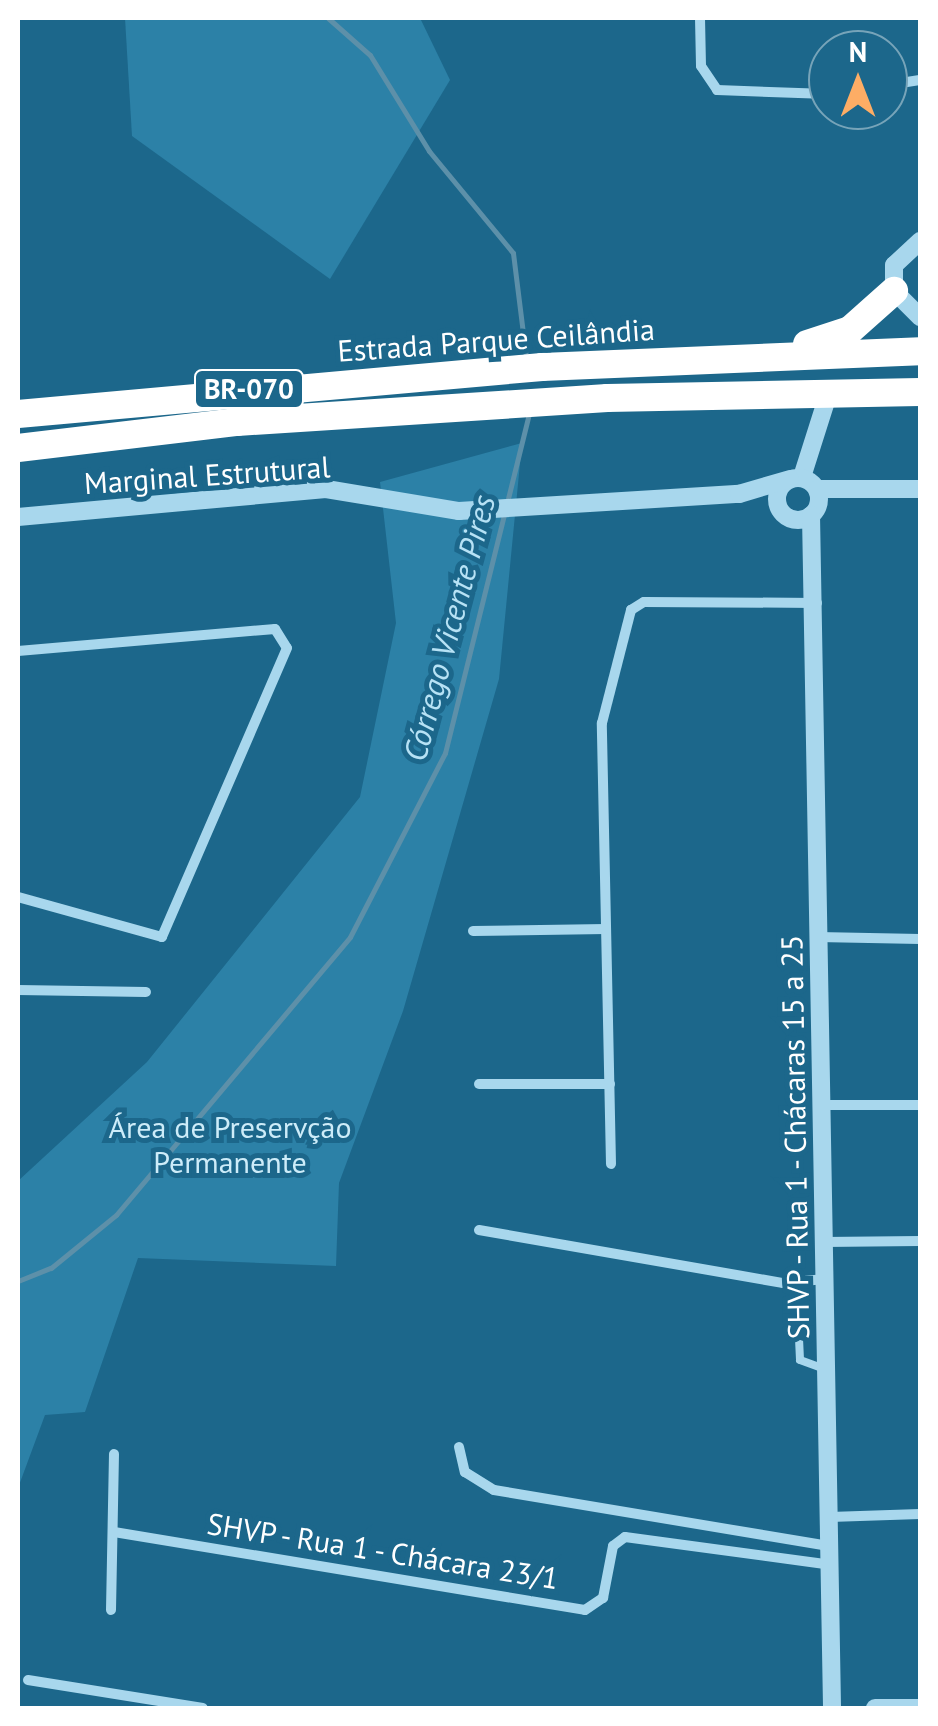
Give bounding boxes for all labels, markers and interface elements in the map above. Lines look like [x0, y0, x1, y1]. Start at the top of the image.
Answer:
north arrow [808, 30, 908, 130]
text: N [849, 33, 867, 70]
street label: Estrada Parque Ceilândia [336, 311, 656, 369]
road number: BR-070 [194, 366, 304, 412]
street label: Marginal Estrutural [83, 448, 331, 502]
water label: Córrego Vicente Pires [395, 490, 503, 766]
street label: SHVP - Rua 1 - Chácaras 15 a 25 [773, 929, 817, 1345]
park label: Área de Preservção Permanente [108, 1109, 352, 1180]
street label: SHVP - Rua 1 - Chácara 23/1 [199, 1505, 567, 1597]

